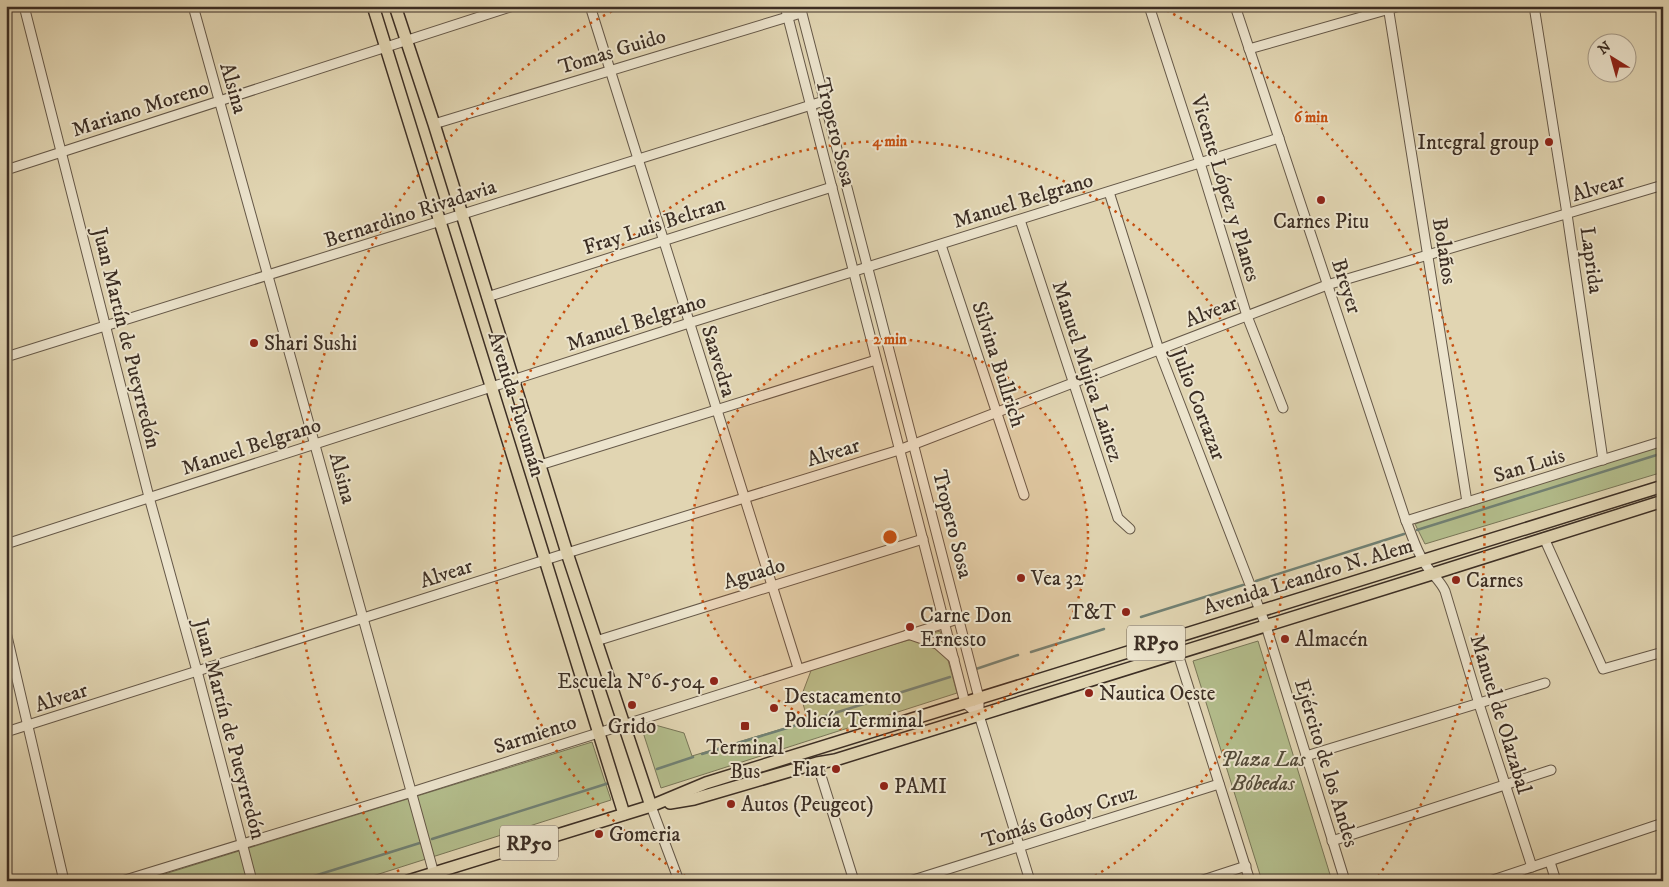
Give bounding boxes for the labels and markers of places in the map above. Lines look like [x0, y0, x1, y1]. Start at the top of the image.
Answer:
place label: Integral group [1417, 130, 1539, 156]
marker: Integral group [1543, 136, 1555, 148]
marker: Carnes Pitu [1315, 194, 1327, 206]
place label: Carnes Pitu [1273, 209, 1369, 235]
place label: Shari Sushi [264, 331, 357, 357]
marker: Shari Sushi [248, 337, 260, 349]
centre of rings [881, 528, 899, 546]
place label: Vea 32 [1030, 566, 1084, 592]
place label: Carnes [1466, 568, 1523, 594]
marker: Vea 32 [1015, 572, 1027, 584]
marker: Carnes [1450, 574, 1462, 586]
place label: T&T [1068, 600, 1116, 626]
place label: Carne Don Ernesto [920, 603, 1012, 653]
marker: T&T [1120, 606, 1132, 618]
marker: Carne Don Ernesto [904, 621, 916, 633]
place label: Almacén [1295, 627, 1368, 653]
marker: Almacén [1279, 633, 1291, 645]
place label: Escuela N°6-504 [557, 669, 705, 695]
marker: Escuela N°6-504 [708, 675, 720, 687]
place label: Nautica Oeste [1099, 681, 1216, 707]
place label: Destacamento Policía Terminal [784, 684, 924, 734]
marker: Nautica Oeste [1083, 687, 1095, 699]
marker: Grido [626, 699, 638, 711]
marker: Destacamento Policía Terminal [768, 702, 780, 714]
place label: Grido [608, 714, 656, 740]
marker: Terminal Bus [739, 720, 751, 732]
place label: Terminal Bus [706, 735, 785, 785]
place label: Fiat [792, 757, 826, 783]
marker: Fiat [830, 763, 842, 775]
place label: PAMI [894, 774, 947, 800]
marker: PAMI [878, 780, 890, 792]
place label: Autos (Peugeot) [741, 792, 874, 818]
marker: Autos (Peugeot) [725, 798, 737, 810]
place label: Gomeria [609, 822, 681, 848]
marker: Gomeria [593, 828, 605, 840]

